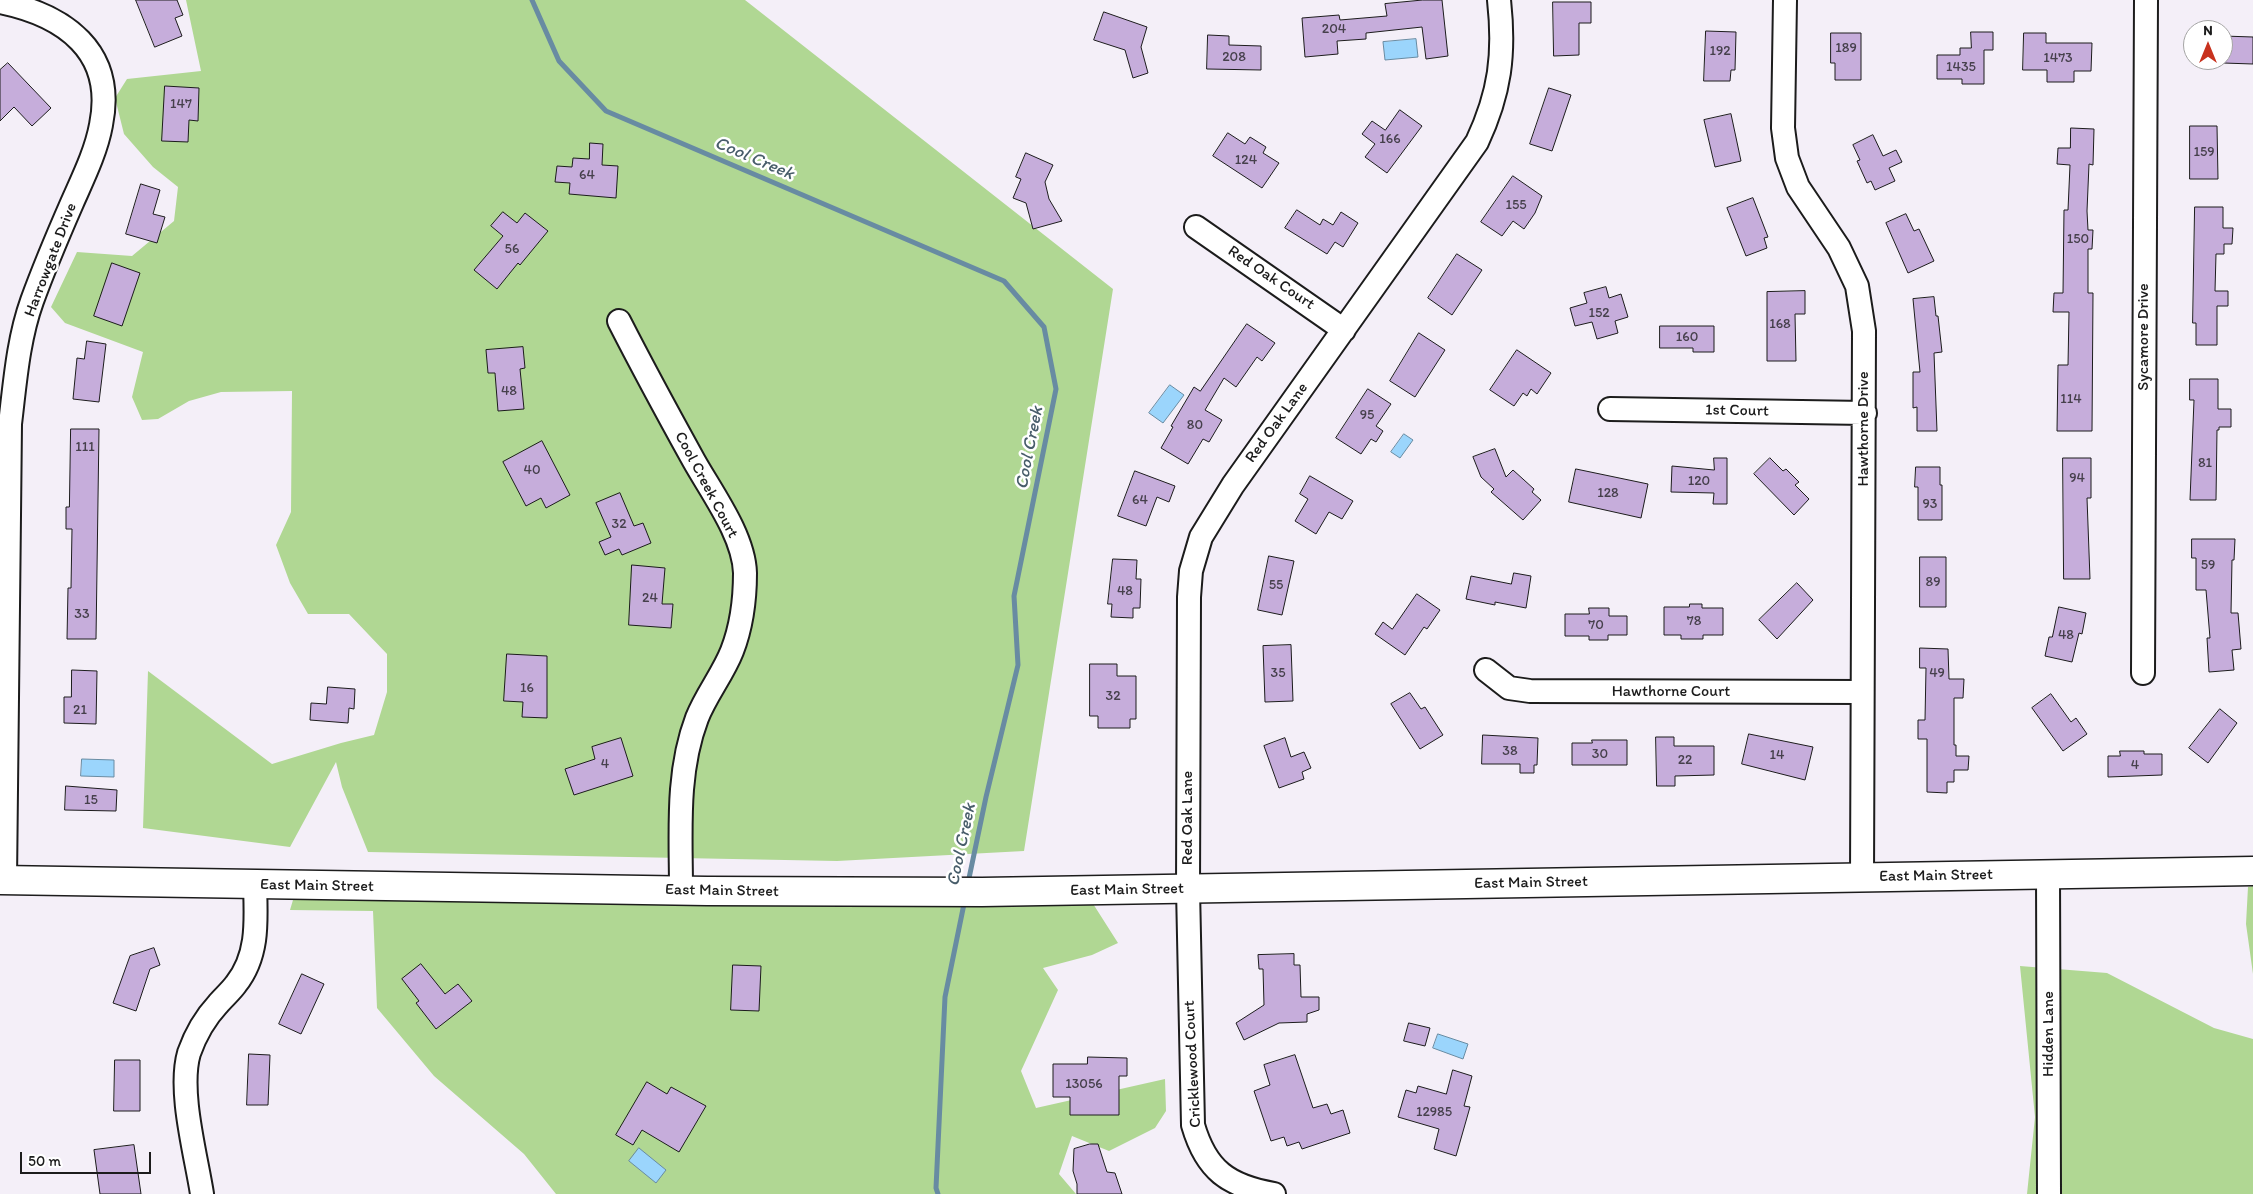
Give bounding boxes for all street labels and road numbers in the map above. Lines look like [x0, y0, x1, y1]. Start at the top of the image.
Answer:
street label: Harrowgate Drive [20, 200, 82, 320]
street label: Red Oak Court [1224, 242, 1318, 314]
street label: Sycamore Drive [2134, 283, 2154, 391]
street label: Hawthorne Drive [1854, 371, 1874, 487]
street label: Red Oak Lane [1242, 379, 1312, 467]
street label: 1st Court [1705, 401, 1769, 421]
street label: Cool Creek Court [670, 428, 742, 542]
street label: Hawthorne Court [1612, 682, 1730, 702]
street label: Red Oak Lane [1178, 771, 1198, 865]
street label: East Main Street [1879, 865, 1993, 887]
street label: East Main Street [1474, 872, 1588, 894]
street label: East Main Street [260, 875, 374, 897]
street label: East Main Street [1070, 879, 1184, 901]
street label: East Main Street [665, 880, 779, 902]
street label: Hidden Lane [2039, 991, 2059, 1077]
street label: Cricklewood Court [1180, 1000, 1206, 1128]

